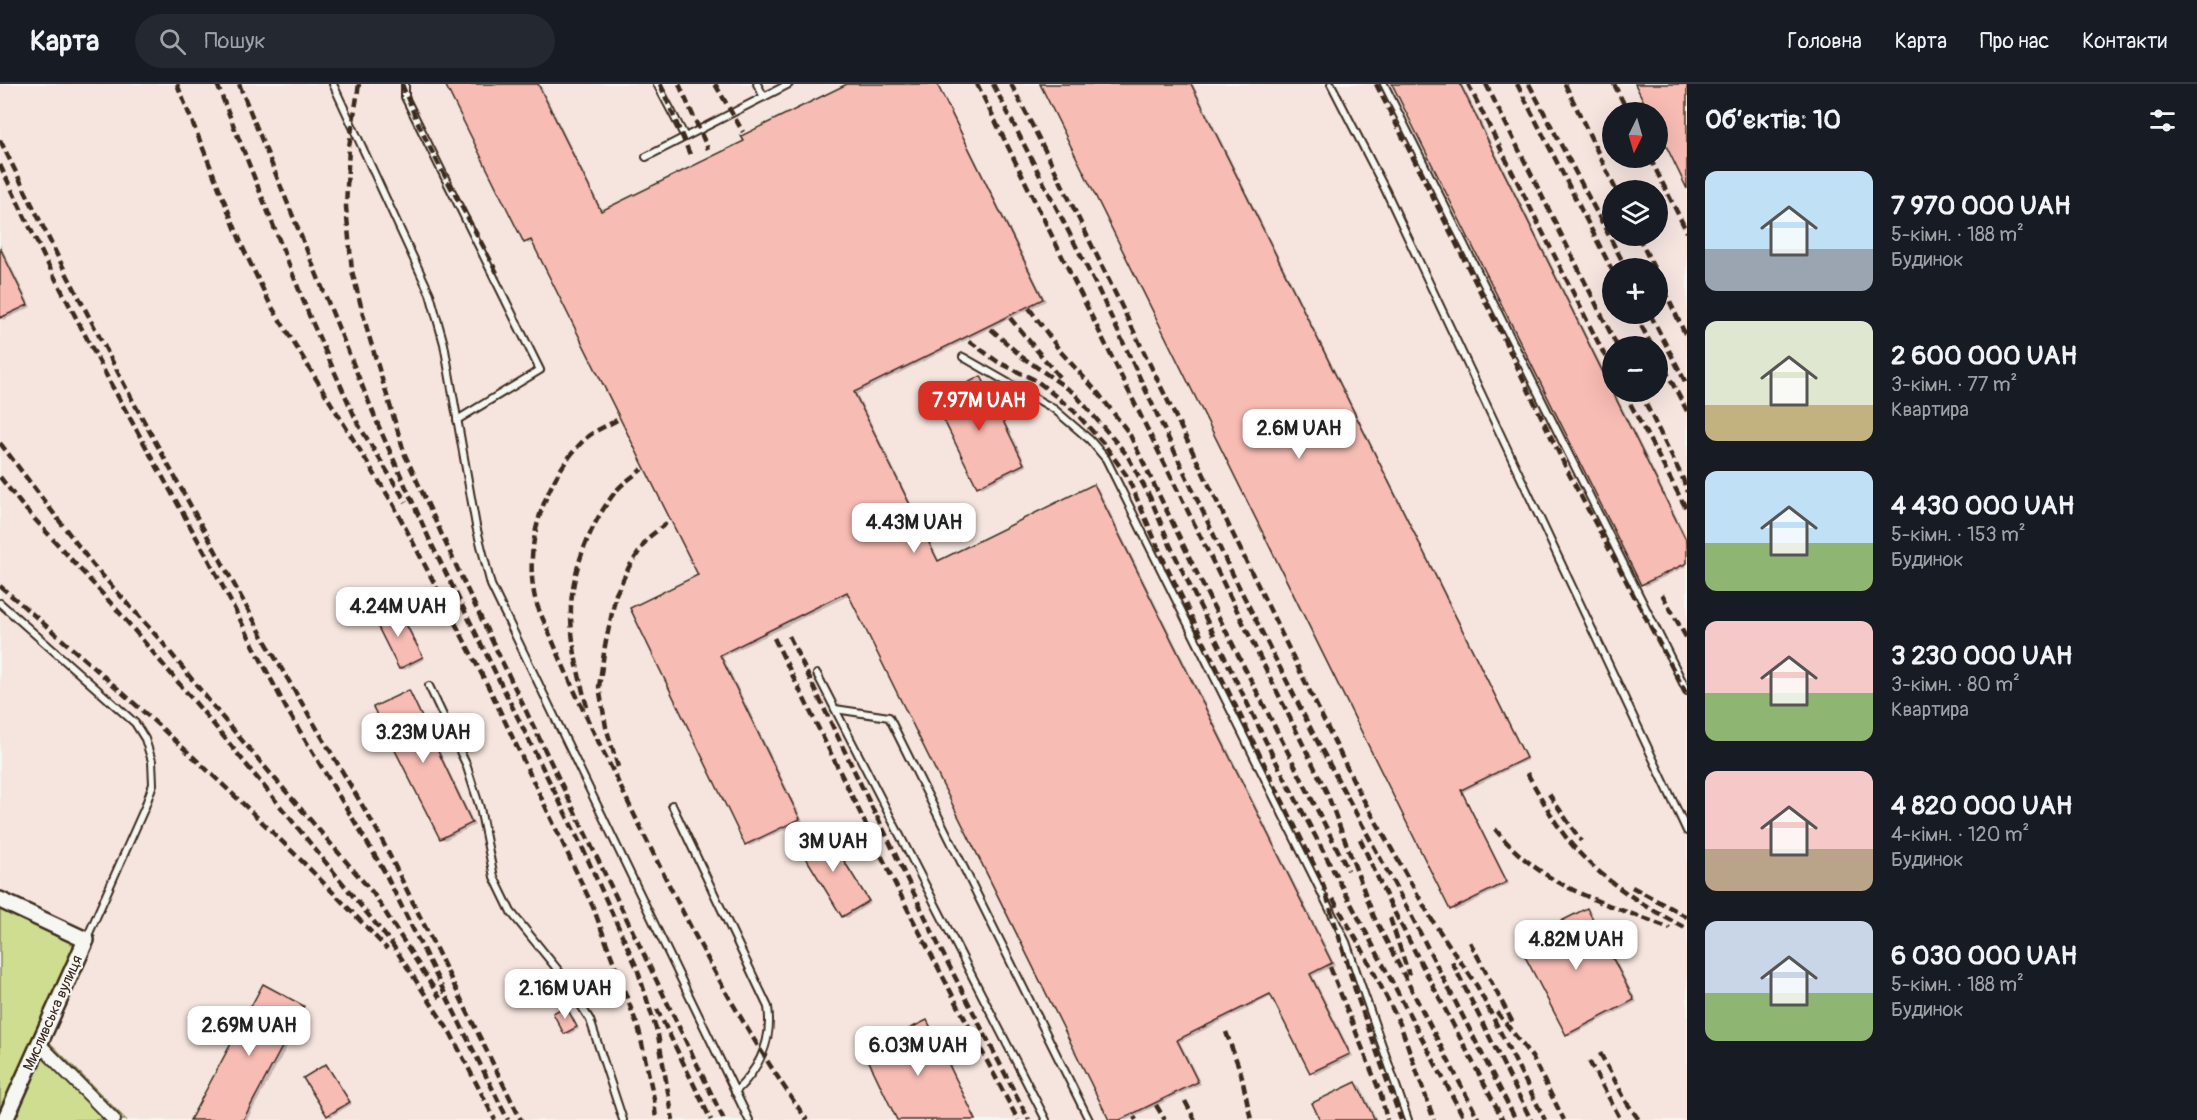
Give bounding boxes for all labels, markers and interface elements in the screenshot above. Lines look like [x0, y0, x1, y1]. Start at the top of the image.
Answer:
search box [135, 14, 555, 68]
text: Карта [30, 24, 99, 59]
icon: search [156, 25, 189, 58]
text: Пошук [204, 27, 266, 55]
text: Головна [1788, 28, 1862, 55]
text: Карта [1895, 28, 1947, 55]
text: Про нас [1980, 28, 2049, 55]
text: Контакти [2082, 28, 2167, 55]
north arrow [1602, 102, 1668, 168]
map controls [1602, 102, 1668, 402]
text: Об’єктів: 10 [1705, 104, 1841, 136]
icon: filters [2146, 104, 2179, 137]
button: layers [1602, 180, 1668, 246]
text: 7 970 000 UAH [1891, 190, 2070, 222]
icon: home [1753, 195, 1825, 267]
text: 5-кімн. · 188 m² [1891, 222, 2024, 247]
text: Будинок [1891, 247, 1963, 272]
button: + [1602, 258, 1668, 324]
button: − [1602, 336, 1668, 402]
text: 2 600 000 UAH [1891, 340, 2077, 372]
icon: home [1753, 345, 1825, 417]
text: 3-кімн. · 77 m² [1891, 372, 2017, 397]
pin: 7.97M UAH [910, 381, 1048, 432]
text: 7.97M UAH [932, 388, 1026, 413]
text: Квартира [1891, 397, 1969, 422]
pin: 2.6M UAH [1237, 409, 1361, 460]
text: 2.6M UAH [1257, 416, 1341, 441]
text: 4 430 000 UAH [1891, 490, 2074, 522]
icon: home [1753, 495, 1825, 567]
pin: 4.43M UAH [845, 503, 983, 554]
text: 4.43M UAH [866, 510, 962, 535]
text: 5-кімн. · 153 m² [1891, 522, 2026, 547]
text: Будинок [1891, 547, 1963, 572]
pin: 4.24M UAH [329, 587, 467, 638]
text: 4.24M UAH [350, 594, 446, 619]
text: 3 230 000 UAH [1891, 640, 2072, 672]
icon: home [1753, 645, 1825, 717]
text: 3-кімн. · 80 m² [1891, 672, 2020, 697]
text: Квартира [1891, 697, 1969, 722]
pin: 3.23M UAH [354, 713, 492, 764]
text: 3.23M UAH [376, 720, 470, 745]
text: 4 820 000 UAH [1891, 790, 2072, 822]
icon: home [1753, 795, 1825, 867]
pin: 3M UAH [784, 822, 882, 873]
text: 4-кімн. · 120 m² [1891, 822, 2029, 847]
text: 3M UAH [799, 829, 867, 854]
text: Будинок [1891, 847, 1963, 872]
pin: 4.82M UAH [1507, 920, 1645, 971]
text: 4.82M UAH [1529, 927, 1623, 952]
text: 6 030 000 UAH [1891, 940, 2077, 972]
icon: home [1753, 945, 1825, 1017]
street label: Мисливська вулиця [19, 952, 87, 1074]
pin: 2.16M UAH [496, 969, 634, 1020]
text: 5-кімн. · 188 m² [1891, 972, 2024, 997]
text: 2.16M UAH [519, 976, 611, 1001]
text: Будинок [1891, 997, 1963, 1022]
pin: 2.69M UAH [180, 1006, 318, 1057]
text: 2.69M UAH [201, 1013, 297, 1038]
pin: 6.03M UAH [849, 1026, 987, 1077]
text: 6.03M UAH [869, 1033, 967, 1058]

